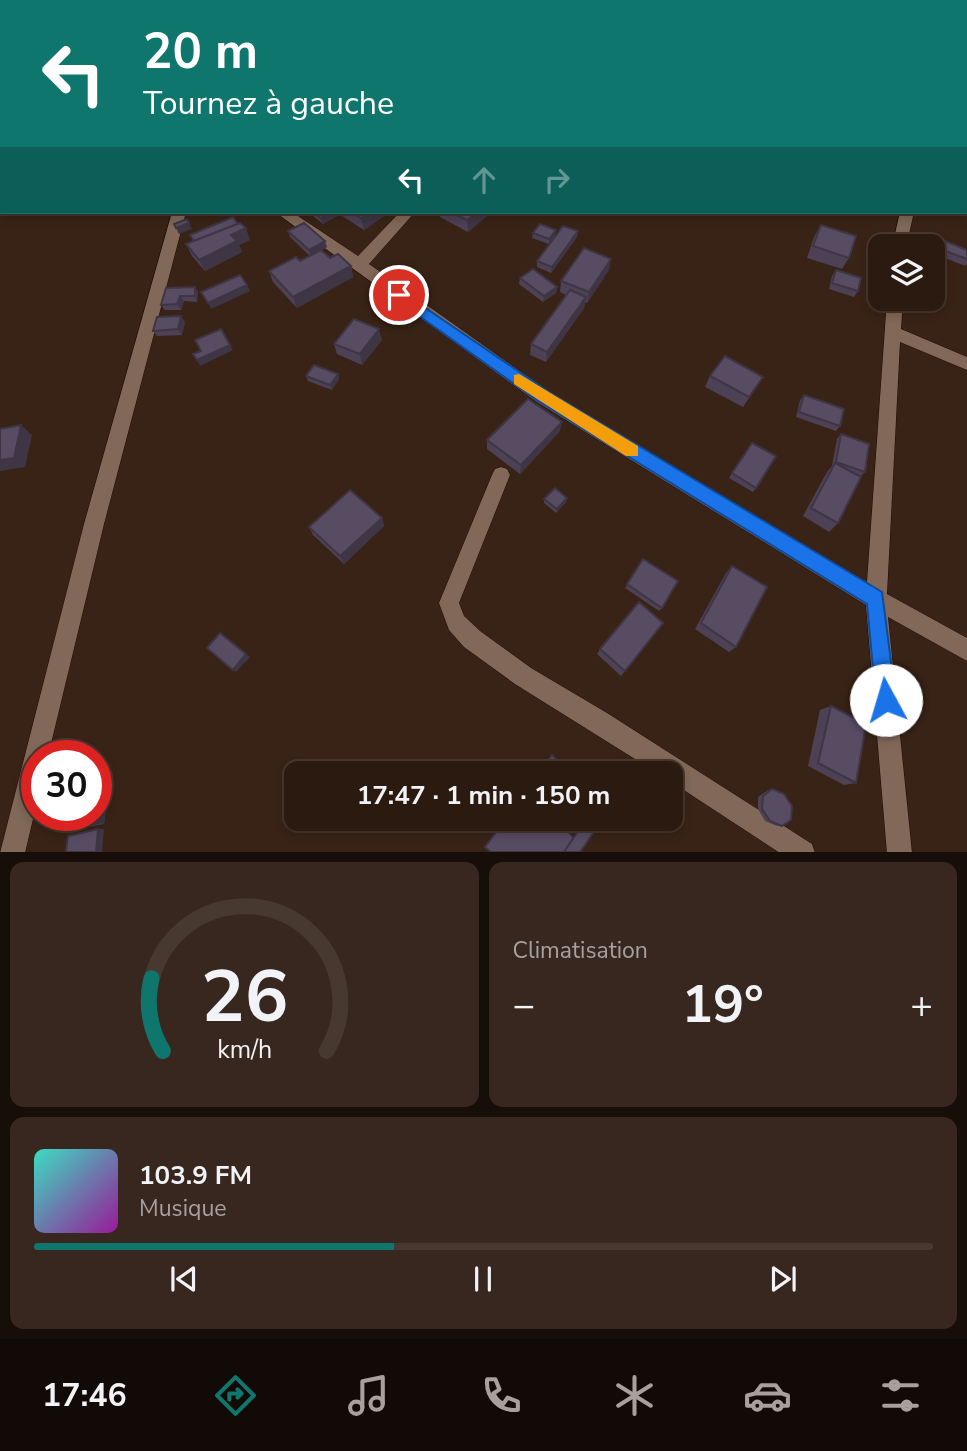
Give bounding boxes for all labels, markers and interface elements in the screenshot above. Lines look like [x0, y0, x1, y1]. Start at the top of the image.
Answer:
text: 20 m [143, 18, 258, 85]
icon: left [28, 28, 119, 119]
text: Tournez à gauche [143, 82, 394, 125]
icon: left [392, 161, 430, 199]
icon: ahead [465, 161, 503, 199]
icon: right [538, 161, 576, 199]
map controls [868, 234, 945, 311]
button: layers [868, 234, 945, 311]
pin [369, 265, 429, 325]
icon: arrive [380, 276, 418, 314]
position arrow [849, 663, 923, 737]
speed limit sign: 30 [21, 740, 112, 831]
text: 17:47 · 1 min · 150 m [357, 778, 610, 813]
text: Climatisation [513, 935, 648, 966]
text: 26 [201, 947, 288, 1047]
text: 19° [682, 969, 764, 1040]
text: − [513, 980, 535, 1031]
text: + [910, 980, 933, 1031]
text: km/h [217, 1032, 272, 1066]
text: 103.9 FM [139, 1158, 252, 1193]
text: Musique [139, 1193, 227, 1224]
icon: previous [165, 1260, 203, 1298]
icon: pause [464, 1260, 502, 1298]
icon: next [764, 1260, 802, 1298]
icon: directions [211, 1371, 260, 1420]
icon: music [344, 1371, 393, 1420]
icon: phone [477, 1371, 526, 1420]
icon: climate [610, 1371, 659, 1420]
icon: car [743, 1371, 792, 1420]
icon: filters [876, 1371, 925, 1420]
text: 17:46 [42, 1374, 127, 1417]

